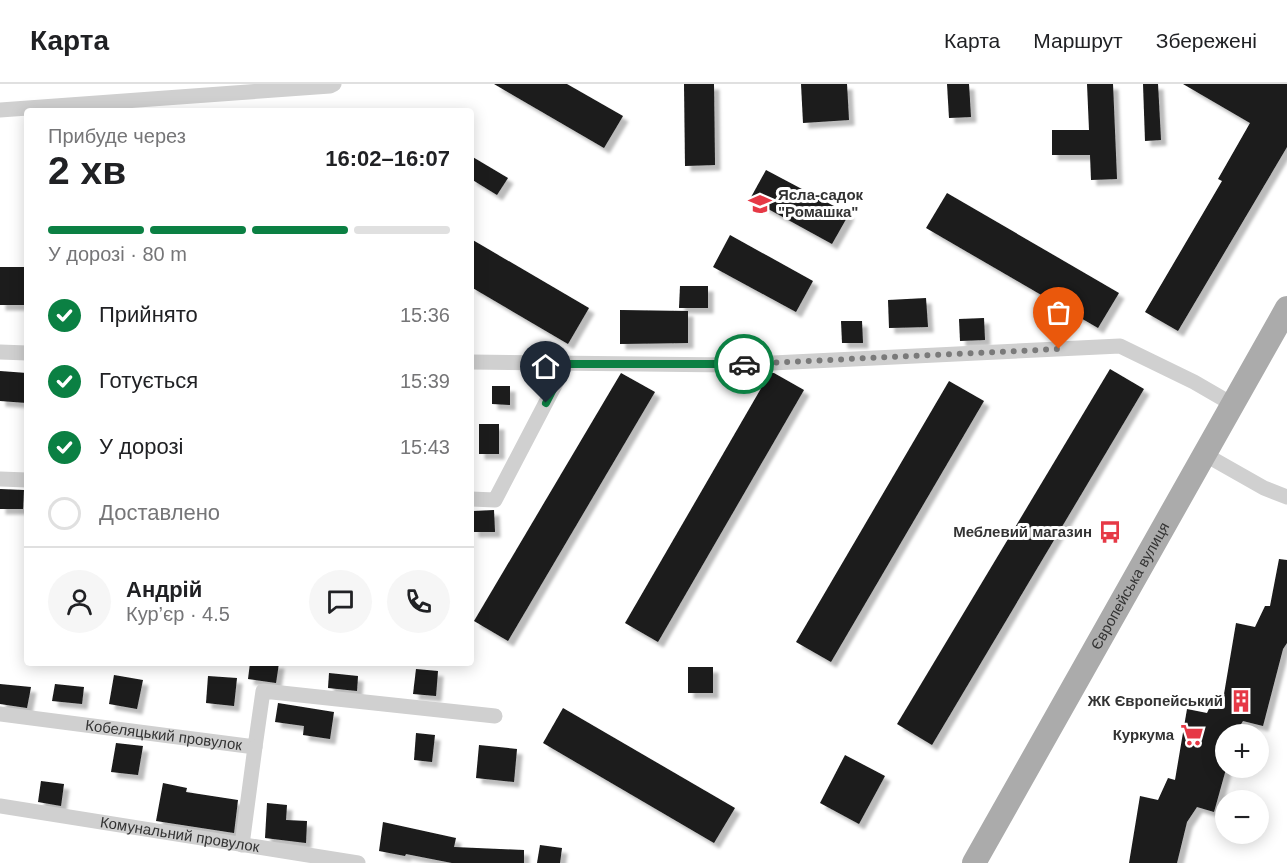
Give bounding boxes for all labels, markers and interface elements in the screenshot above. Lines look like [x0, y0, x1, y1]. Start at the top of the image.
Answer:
text: Карта [30, 25, 109, 56]
text: Карта [944, 29, 1000, 52]
text: Маршрут [1033, 29, 1123, 52]
text: Збережені [1156, 29, 1257, 52]
text: Прибуде через [48, 125, 186, 147]
text: 16:02–16:07 [325, 146, 450, 171]
text: 2 хв [48, 149, 126, 192]
place label: Ясла-садок "Ромашка" [778, 186, 864, 220]
school or university icon: Ясла-садок "Ромашка" [747, 191, 773, 217]
text: У дорозі · 80 m [48, 243, 187, 265]
pin [1033, 287, 1084, 349]
icon: bag [1042, 296, 1075, 329]
icon: check [48, 299, 81, 332]
text: Прийнято [99, 302, 198, 327]
text: 15:36 [400, 304, 450, 326]
courier [714, 334, 774, 394]
pin [520, 341, 571, 403]
icon: car [728, 348, 761, 381]
icon: home [529, 350, 562, 383]
icon: check [48, 365, 81, 398]
text: Готується [99, 368, 198, 393]
text: 15:39 [400, 370, 450, 392]
icon: check [48, 431, 81, 464]
text: У дорозі [99, 434, 183, 459]
text: 15:43 [400, 436, 450, 458]
text: Доставлено [99, 500, 220, 525]
street label: Європейська вулиця [1087, 519, 1172, 653]
bus stop icon: Меблевий магазин [1097, 519, 1123, 545]
place label: Меблевий магазин [953, 523, 1092, 540]
button: person [48, 570, 111, 633]
button: chat [309, 570, 372, 633]
button: phone [387, 570, 450, 633]
text: Андрій [126, 577, 202, 602]
text: Кур’єр · 4.5 [126, 603, 230, 625]
building icon: ЖК Європейський [1228, 688, 1254, 714]
place label: ЖК Європейський [1087, 692, 1223, 709]
street label: Кобеляцький провулок [84, 716, 243, 753]
supermarket icon: Куркума [1179, 722, 1205, 748]
map controls [1215, 724, 1269, 844]
button: + [1215, 724, 1269, 778]
place label: Куркума [1113, 726, 1175, 743]
button: − [1215, 790, 1269, 844]
street label: Комунальний провулок [99, 813, 261, 855]

